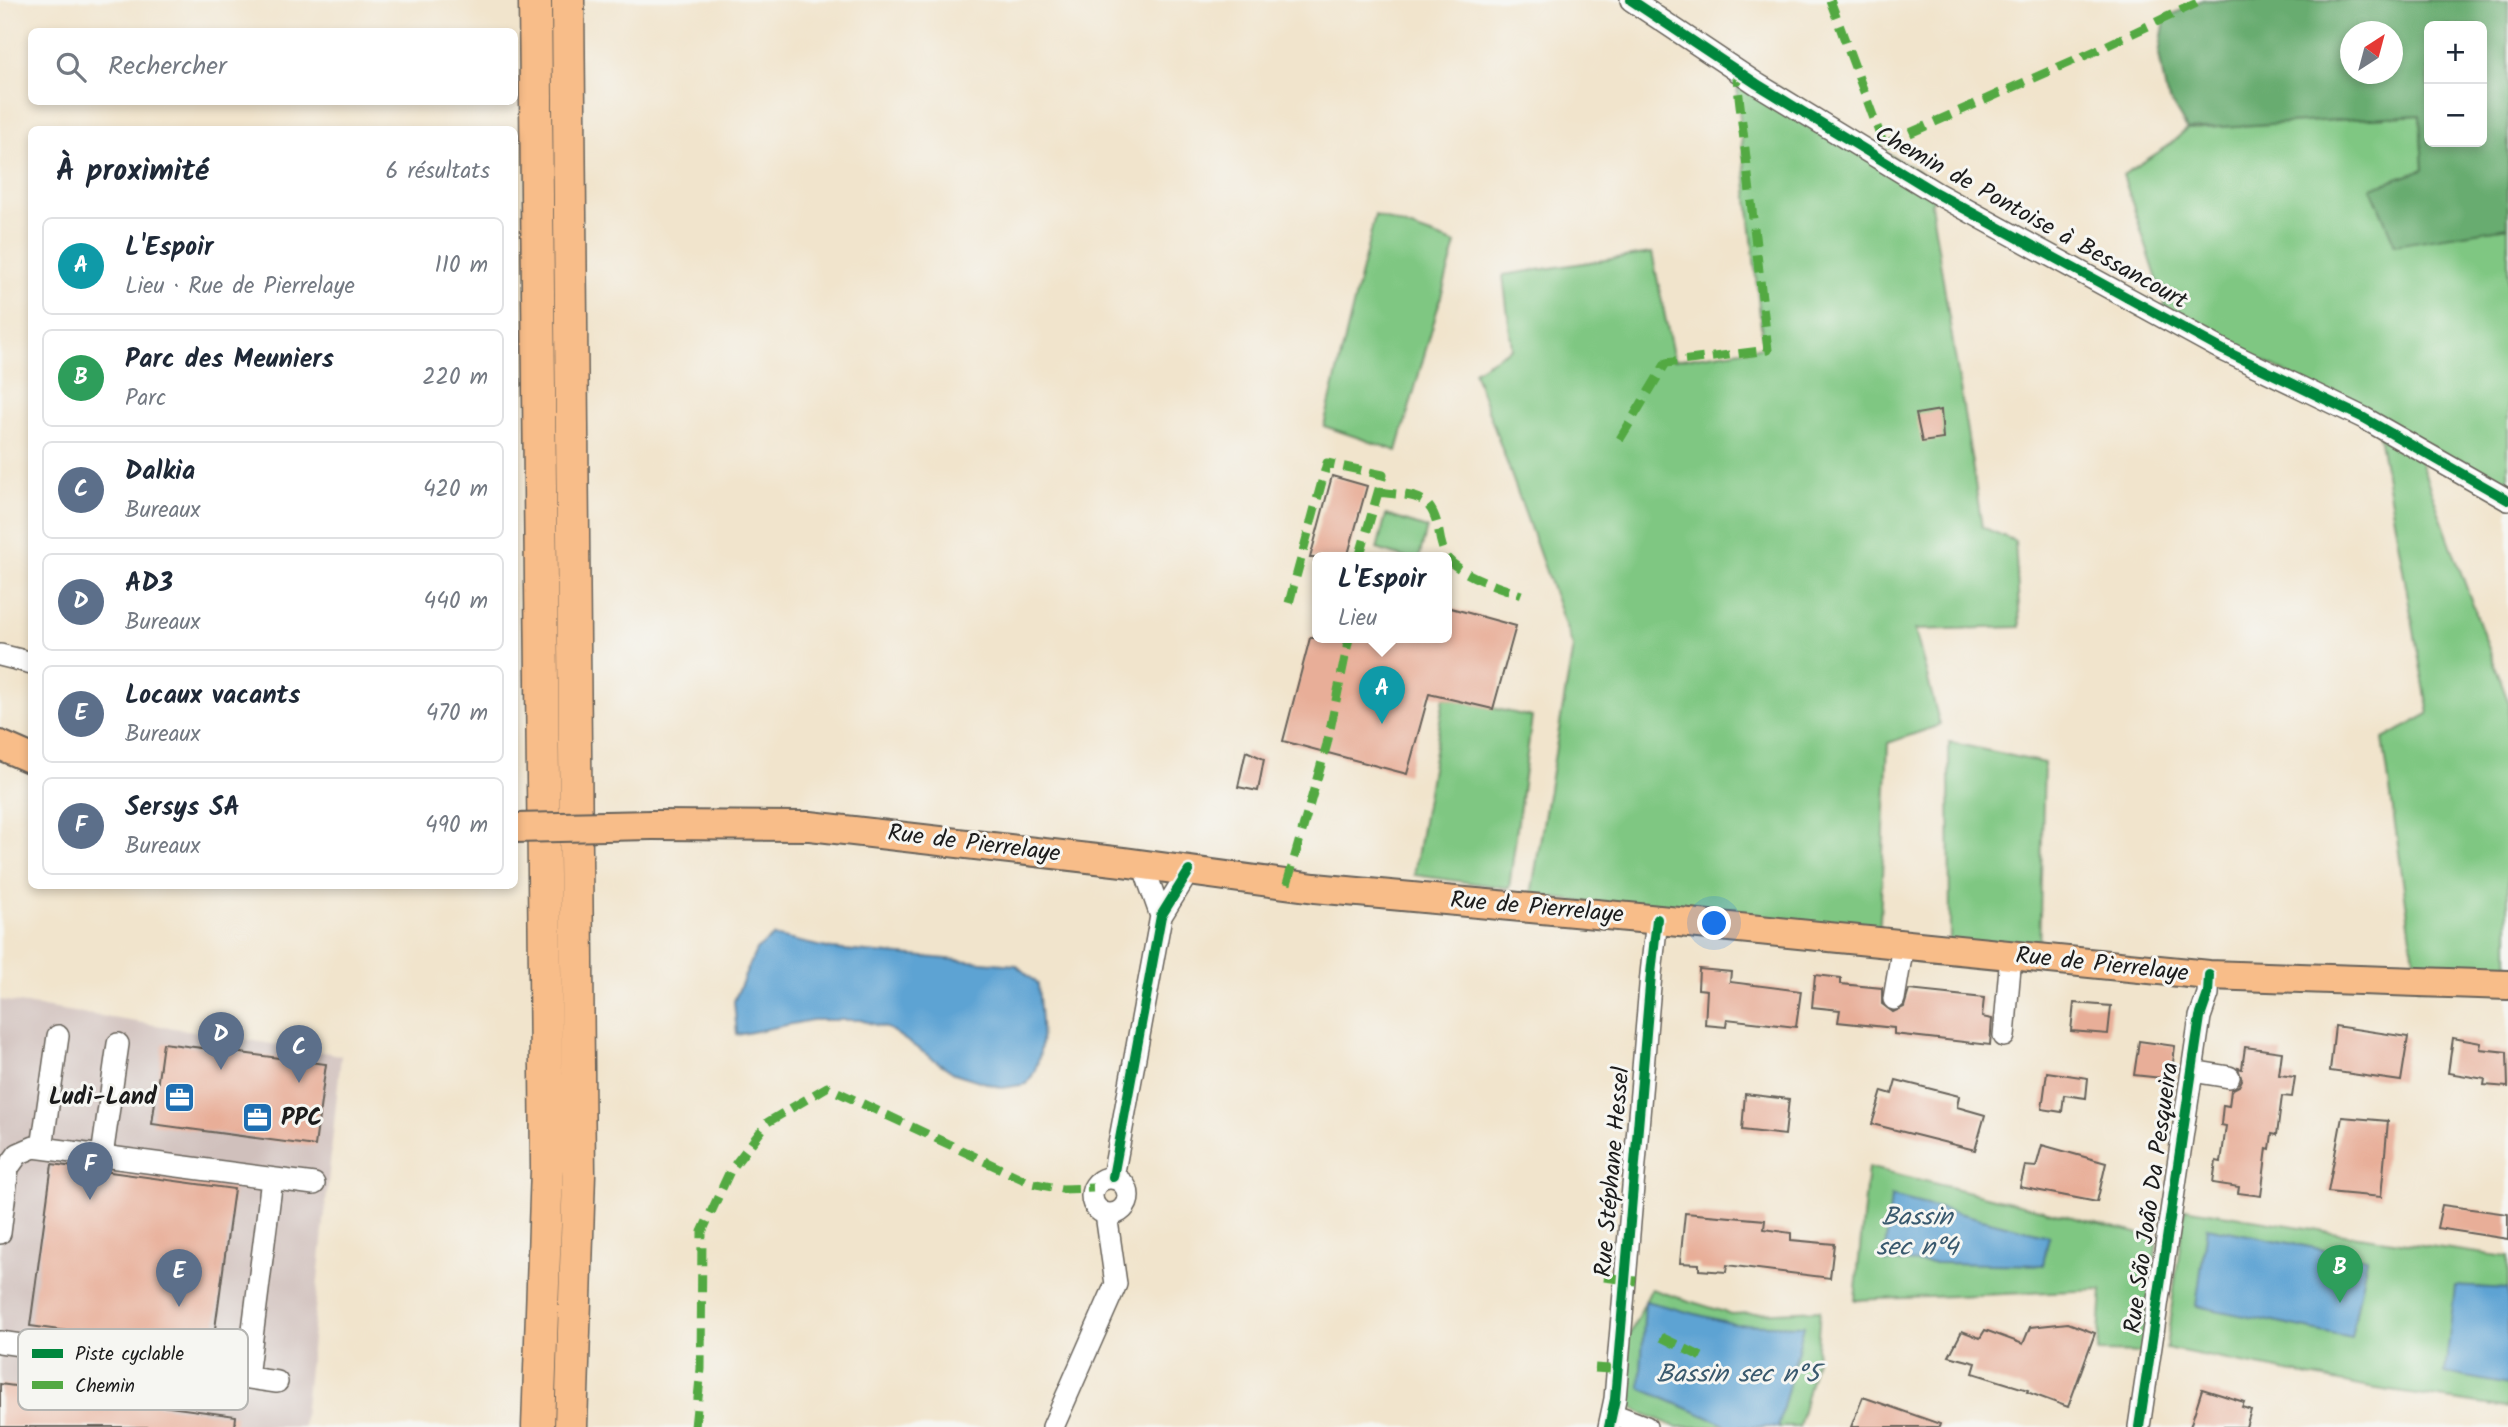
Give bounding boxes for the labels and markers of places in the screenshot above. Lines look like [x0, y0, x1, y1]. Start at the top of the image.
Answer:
pin: A [1359, 666, 1405, 724]
pin: D [198, 1012, 244, 1070]
pin: C [276, 1025, 322, 1083]
place label: Ludi-Land [49, 1078, 158, 1117]
office icon: Ludi-Land [163, 1080, 197, 1114]
place label: PPC [281, 1099, 322, 1138]
office icon: PPC [241, 1101, 275, 1135]
pin: F [67, 1142, 113, 1200]
pin: B [2317, 1245, 2363, 1303]
pin: E [156, 1249, 202, 1307]

